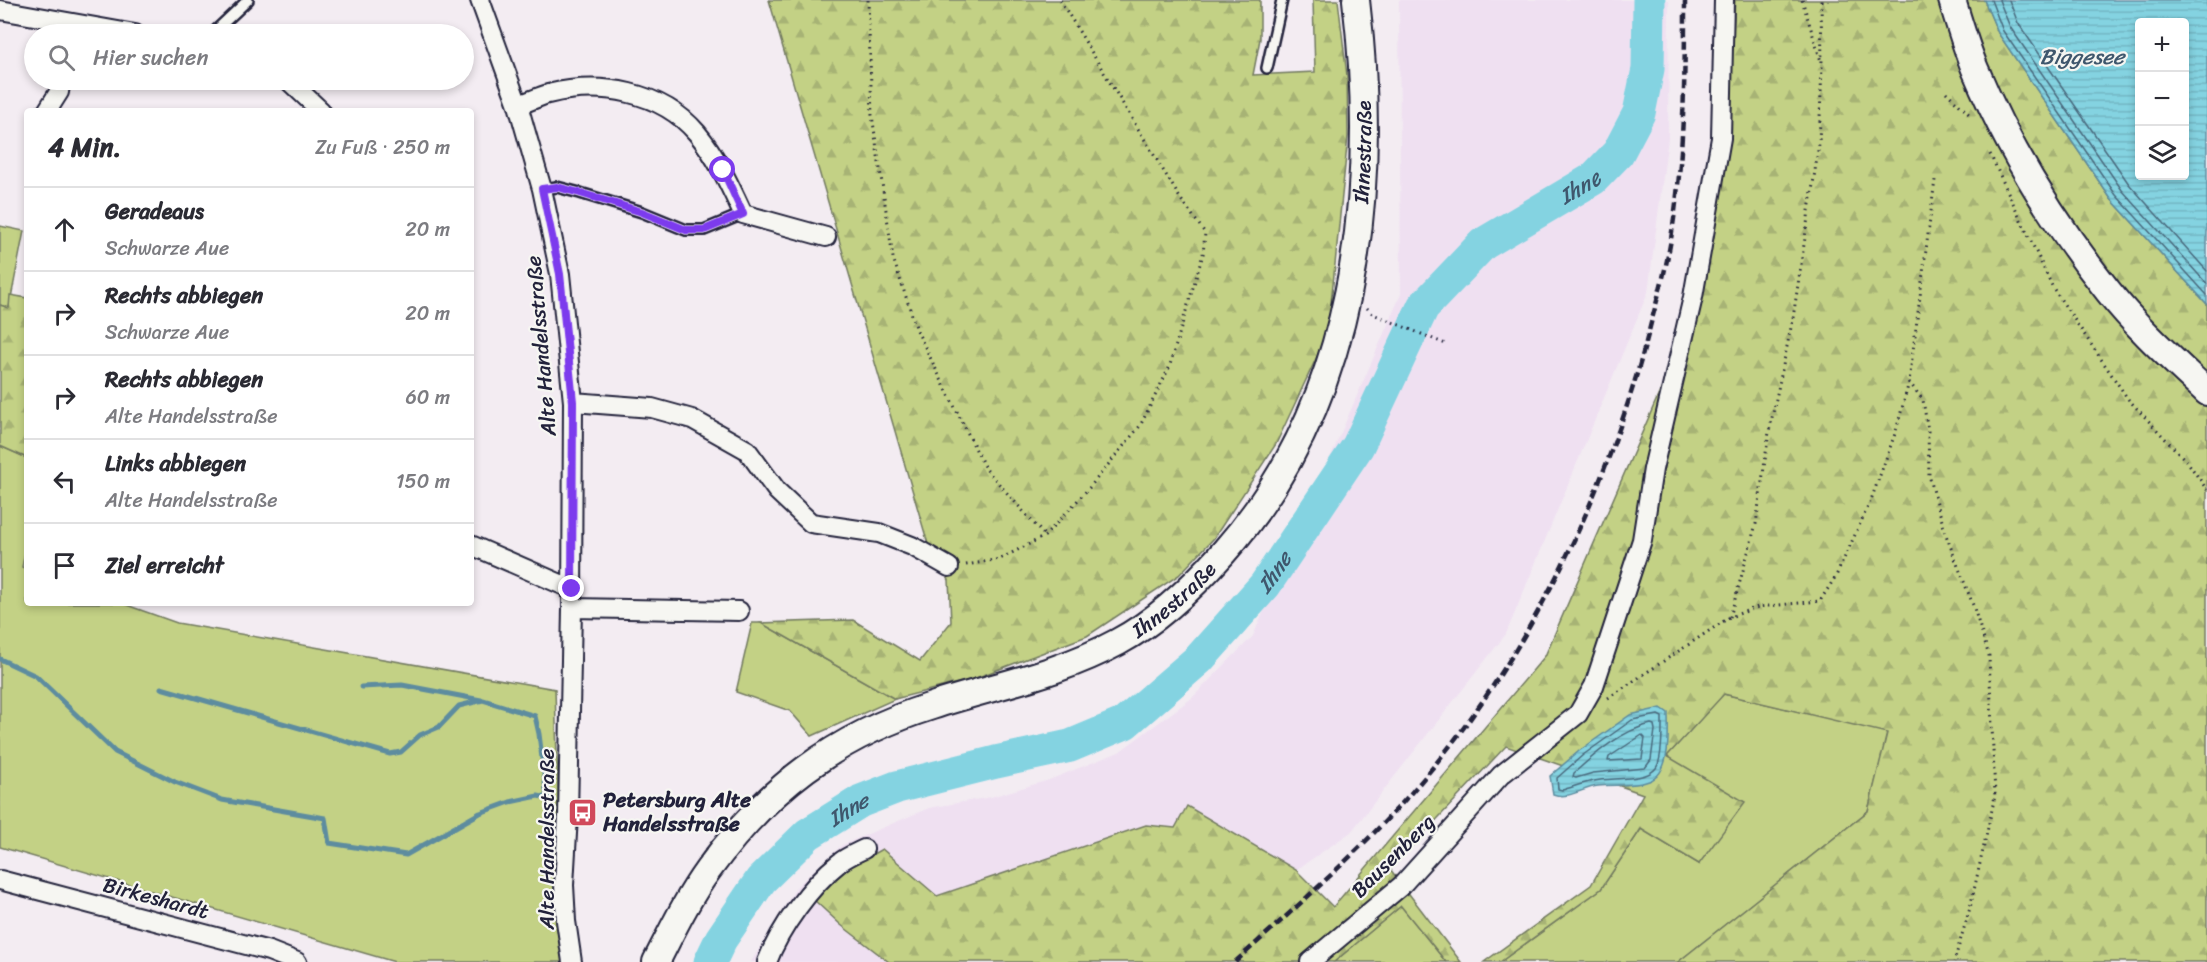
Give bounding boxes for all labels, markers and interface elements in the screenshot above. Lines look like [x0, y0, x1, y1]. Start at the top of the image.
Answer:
map controls [2135, 18, 2189, 180]
button: + [2135, 18, 2189, 72]
search box [24, 24, 474, 90]
water label: Biggesee [2040, 37, 2127, 76]
text: Hier suchen [93, 38, 208, 77]
icon: search [45, 41, 78, 74]
button: − [2135, 72, 2189, 126]
street label: Ihnestraße [1342, 100, 1383, 206]
text: 4 Min. [48, 124, 121, 170]
button: layers [2135, 126, 2189, 180]
text: Zu Fuß · 250 m [315, 130, 450, 165]
route start [709, 156, 735, 182]
water label: Ihne [1550, 159, 1613, 215]
text: Geradeaus [105, 192, 204, 231]
text: 20 m [405, 212, 450, 247]
icon: ahead [48, 213, 81, 246]
text: Schwarze Aue [105, 231, 229, 266]
street label: Alte Handelsstraße [514, 254, 568, 439]
text: Rechts abbiegen [105, 276, 263, 315]
text: 20 m [405, 296, 450, 331]
icon: right [48, 297, 81, 330]
text: Schwarze Aue [105, 315, 229, 350]
text: Rechts abbiegen [105, 360, 263, 399]
text: 60 m [405, 380, 450, 415]
icon: right [48, 381, 81, 414]
text: Alte Handelsstraße [105, 399, 277, 434]
text: Links abbiegen [105, 444, 246, 483]
text: 150 m [396, 464, 450, 499]
icon: left [48, 465, 81, 498]
text: Alte Handelsstraße [105, 483, 277, 518]
water label: Ihne [1246, 541, 1304, 603]
text: Ziel erreicht [105, 546, 224, 585]
icon: arrive [48, 549, 81, 582]
street label: Ihnestraße [1123, 552, 1226, 649]
route end [558, 575, 584, 601]
street label: Alte Handelsstraße [528, 748, 566, 931]
water label: Ihne [819, 779, 877, 837]
place label: Petersburg Alte Handelsstraße [602, 781, 751, 843]
bus stop icon: Petersburg Alte Handelsstraße [566, 796, 598, 828]
street label: Bausenberg [1342, 804, 1445, 907]
street label: Birkeshardt [99, 866, 213, 930]

